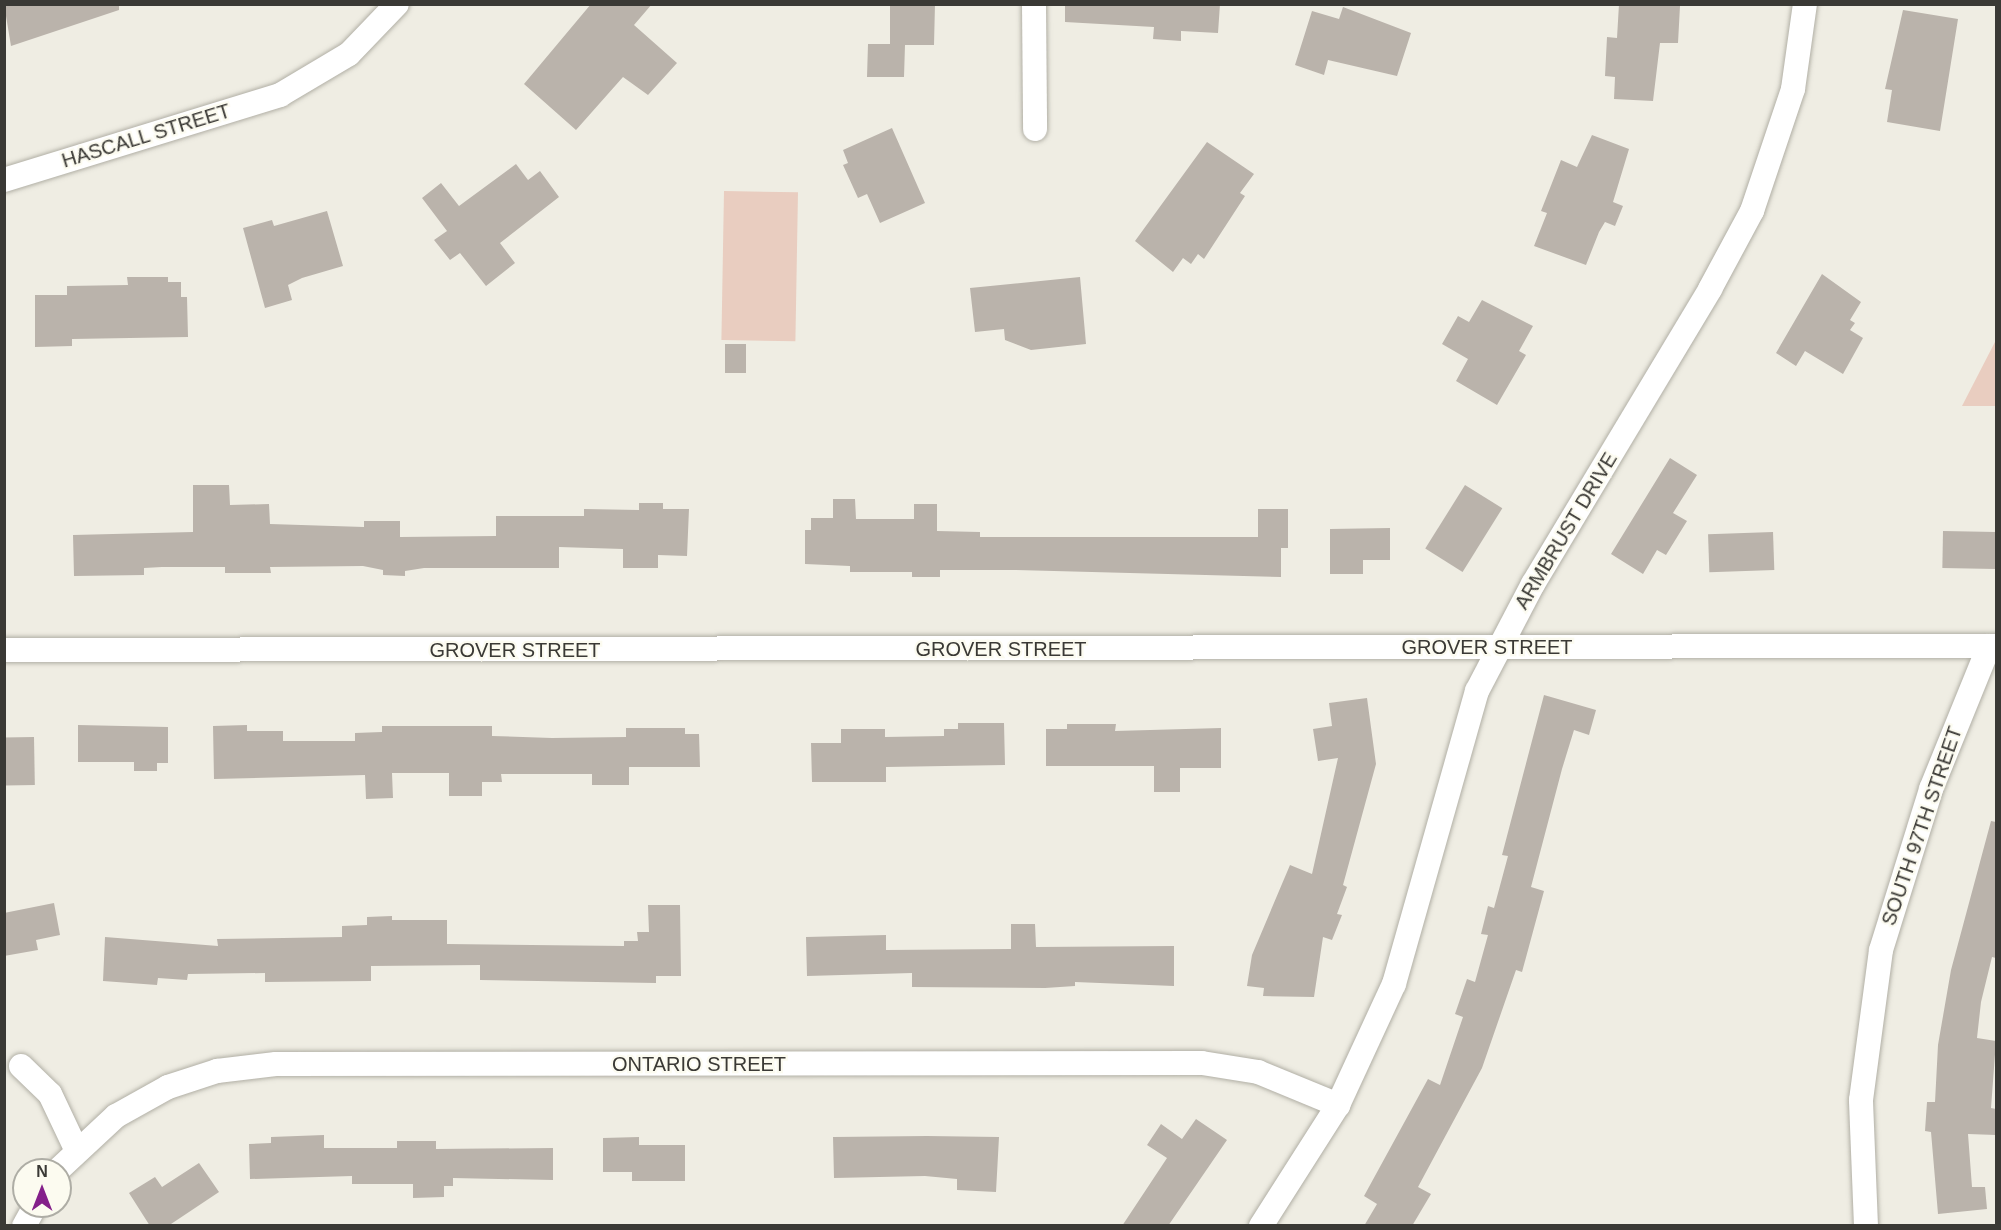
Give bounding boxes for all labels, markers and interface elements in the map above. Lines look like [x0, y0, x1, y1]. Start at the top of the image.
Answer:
street label: HASCALL STREET [59, 99, 233, 173]
street label: ARMBRUST DRIVE [1510, 448, 1622, 614]
street label: GROVER STREET [1401, 635, 1573, 659]
street label: GROVER STREET [915, 637, 1087, 661]
street label: GROVER STREET [429, 638, 601, 662]
street label: SOUTH 97TH STREET [1877, 723, 1967, 929]
street label: ONTARIO STREET [612, 1052, 786, 1076]
north arrow [12, 1158, 72, 1218]
text: N [36, 1163, 48, 1180]

